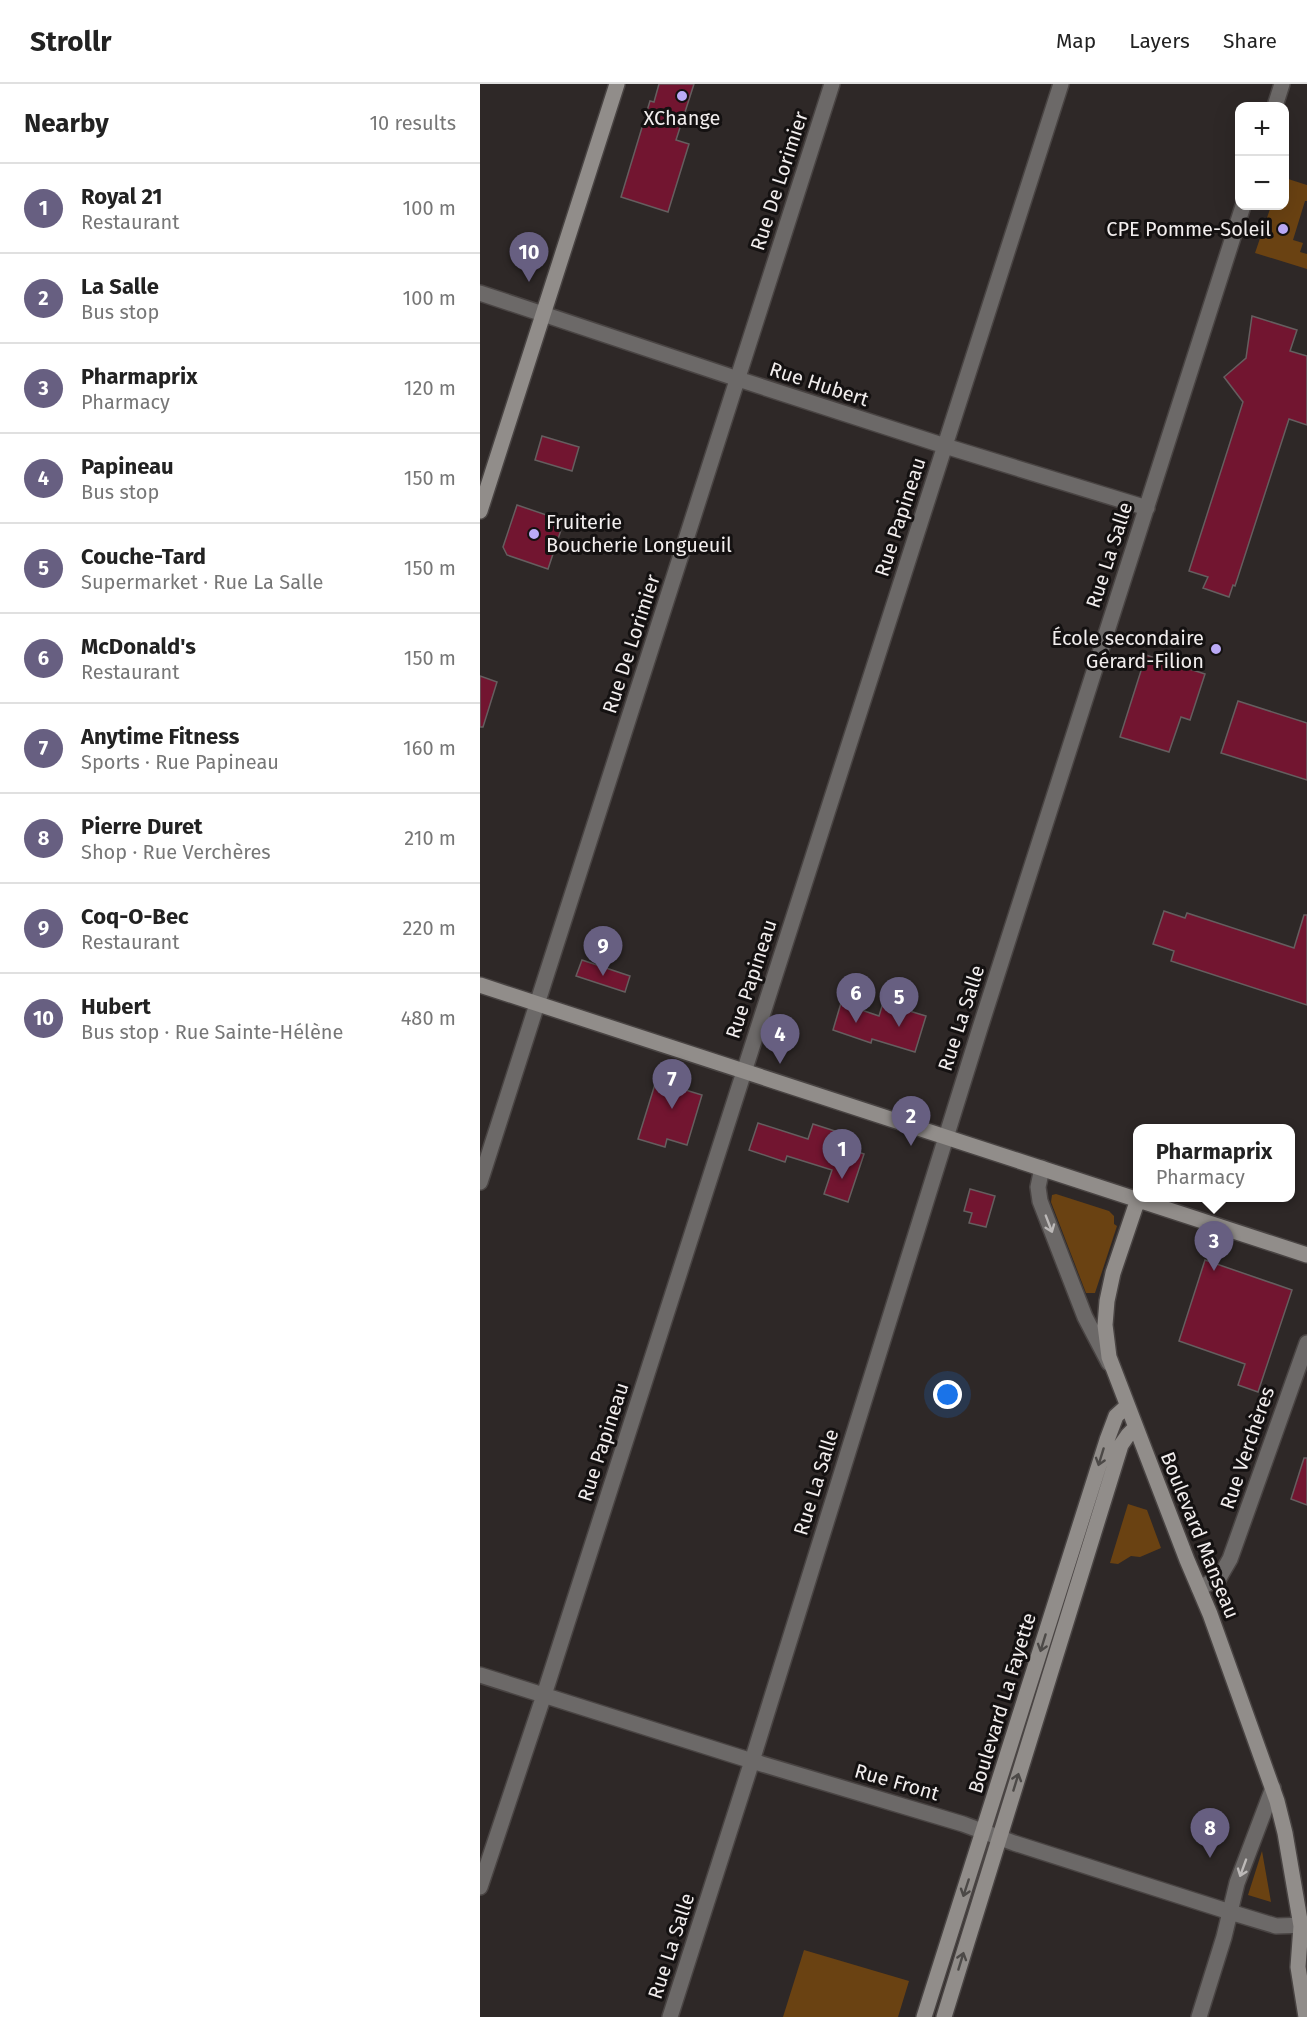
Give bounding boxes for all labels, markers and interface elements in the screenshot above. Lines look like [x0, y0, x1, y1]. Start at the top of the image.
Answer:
text: Strollr [30, 25, 111, 58]
text: Map [1056, 28, 1096, 54]
text: Layers [1129, 28, 1190, 54]
text: Share [1223, 28, 1277, 54]
marker: XChange [675, 89, 689, 103]
map controls [1235, 102, 1289, 210]
button: + [1235, 102, 1289, 156]
place label: XChange [644, 106, 720, 130]
text: Nearby [24, 108, 109, 139]
street label: Rue De Lorimier [745, 108, 813, 254]
text: 10 results [369, 111, 456, 135]
button: − [1235, 156, 1289, 210]
text: Royal 21 [81, 183, 163, 210]
text: 1 [39, 196, 48, 220]
text: 100 m [403, 196, 456, 220]
text: Restaurant [81, 210, 179, 234]
place label: CPE Pomme-Soleil [1106, 217, 1271, 241]
marker: CPE Pomme-Soleil [1276, 222, 1290, 236]
pin: 10 [509, 232, 548, 282]
text: La Salle [81, 273, 159, 300]
text: 2 [38, 286, 49, 310]
text: 100 m [403, 286, 456, 310]
text: Bus stop [81, 300, 159, 324]
street label: Rue Hubert [766, 357, 872, 412]
text: Pharmaprix [81, 363, 197, 390]
text: 3 [38, 376, 49, 400]
text: 120 m [404, 376, 456, 400]
text: Pharmacy [81, 390, 170, 414]
text: Papineau [81, 453, 174, 480]
street label: Rue Papineau [869, 454, 931, 580]
text: 4 [38, 466, 49, 490]
text: 150 m [404, 466, 456, 490]
text: Bus stop [81, 480, 159, 504]
street label: Rue La Salle [1081, 499, 1137, 611]
place label: Fruiterie Boucherie Longueuil [546, 510, 732, 557]
marker: Fruiterie Boucherie Longueuil [527, 527, 541, 541]
text: Couche-Tard [81, 543, 206, 570]
text: 5 [38, 556, 49, 580]
text: 150 m [404, 556, 456, 580]
text: Supermarket · Rue La Salle [81, 570, 323, 594]
street label: Rue De Lorimier [597, 571, 665, 717]
place label: École secondaire Gérard-Filion [1052, 626, 1204, 673]
text: McDonald's [81, 633, 196, 660]
marker: École secondaire Gérard-Filion [1209, 642, 1223, 656]
text: 6 [38, 646, 49, 670]
text: 150 m [404, 646, 456, 670]
text: Restaurant [81, 660, 179, 684]
text: Anytime Fitness [81, 723, 239, 750]
text: 7 [39, 736, 48, 760]
text: 160 m [403, 736, 456, 760]
text: Sports · Rue Papineau [81, 750, 279, 774]
text: Pierre Duret [81, 813, 203, 840]
text: 8 [38, 826, 49, 850]
text: 210 m [404, 826, 456, 850]
text: Shop · Rue Verchères [81, 840, 271, 864]
text: Coq-O-Bec [81, 903, 189, 930]
text: 9 [38, 916, 49, 940]
text: 220 m [403, 916, 456, 940]
street label: Rue Papineau [720, 916, 782, 1042]
pin: 9 [584, 926, 622, 976]
text: Restaurant [81, 930, 179, 954]
street label: Rue La Salle [933, 962, 989, 1074]
pin: 6 [836, 974, 875, 1023]
pin: 5 [880, 978, 918, 1027]
text: Hubert [81, 993, 151, 1020]
text: 10 [33, 1006, 54, 1030]
text: 480 m [401, 1006, 456, 1030]
pin: 4 [760, 1014, 800, 1064]
text: Bus stop · Rue Sainte-Hélène [81, 1020, 343, 1044]
pin: 7 [652, 1060, 692, 1109]
pin: 2 [892, 1096, 930, 1146]
popup [1133, 1124, 1295, 1202]
pin: 1 [822, 1130, 862, 1179]
text: Pharmaprix [1156, 1138, 1272, 1165]
text: Pharmacy [1156, 1165, 1245, 1189]
one-way arrow [1044, 1214, 1055, 1233]
pin: 3 [1194, 1222, 1234, 1271]
street label: Rue Papineau [572, 1379, 634, 1505]
your location [933, 1380, 962, 1409]
street label: Rue Verchères [1215, 1384, 1279, 1512]
street label: Rue La Salle [788, 1426, 844, 1538]
one-way arrow [1095, 1447, 1106, 1466]
street label: Boulevard Manseau [1156, 1448, 1244, 1622]
street label: Boulevard La Fayette [963, 1610, 1041, 1796]
one-way arrow [1037, 1633, 1048, 1652]
street label: Rue Front [852, 1759, 943, 1806]
one-way arrow [1012, 1773, 1023, 1792]
pin: 8 [1190, 1808, 1230, 1858]
one-way arrow [1236, 1858, 1247, 1877]
one-way arrow [960, 1878, 971, 1897]
street label: Rue La Salle [643, 1890, 699, 2002]
one-way arrow [956, 1952, 967, 1971]

